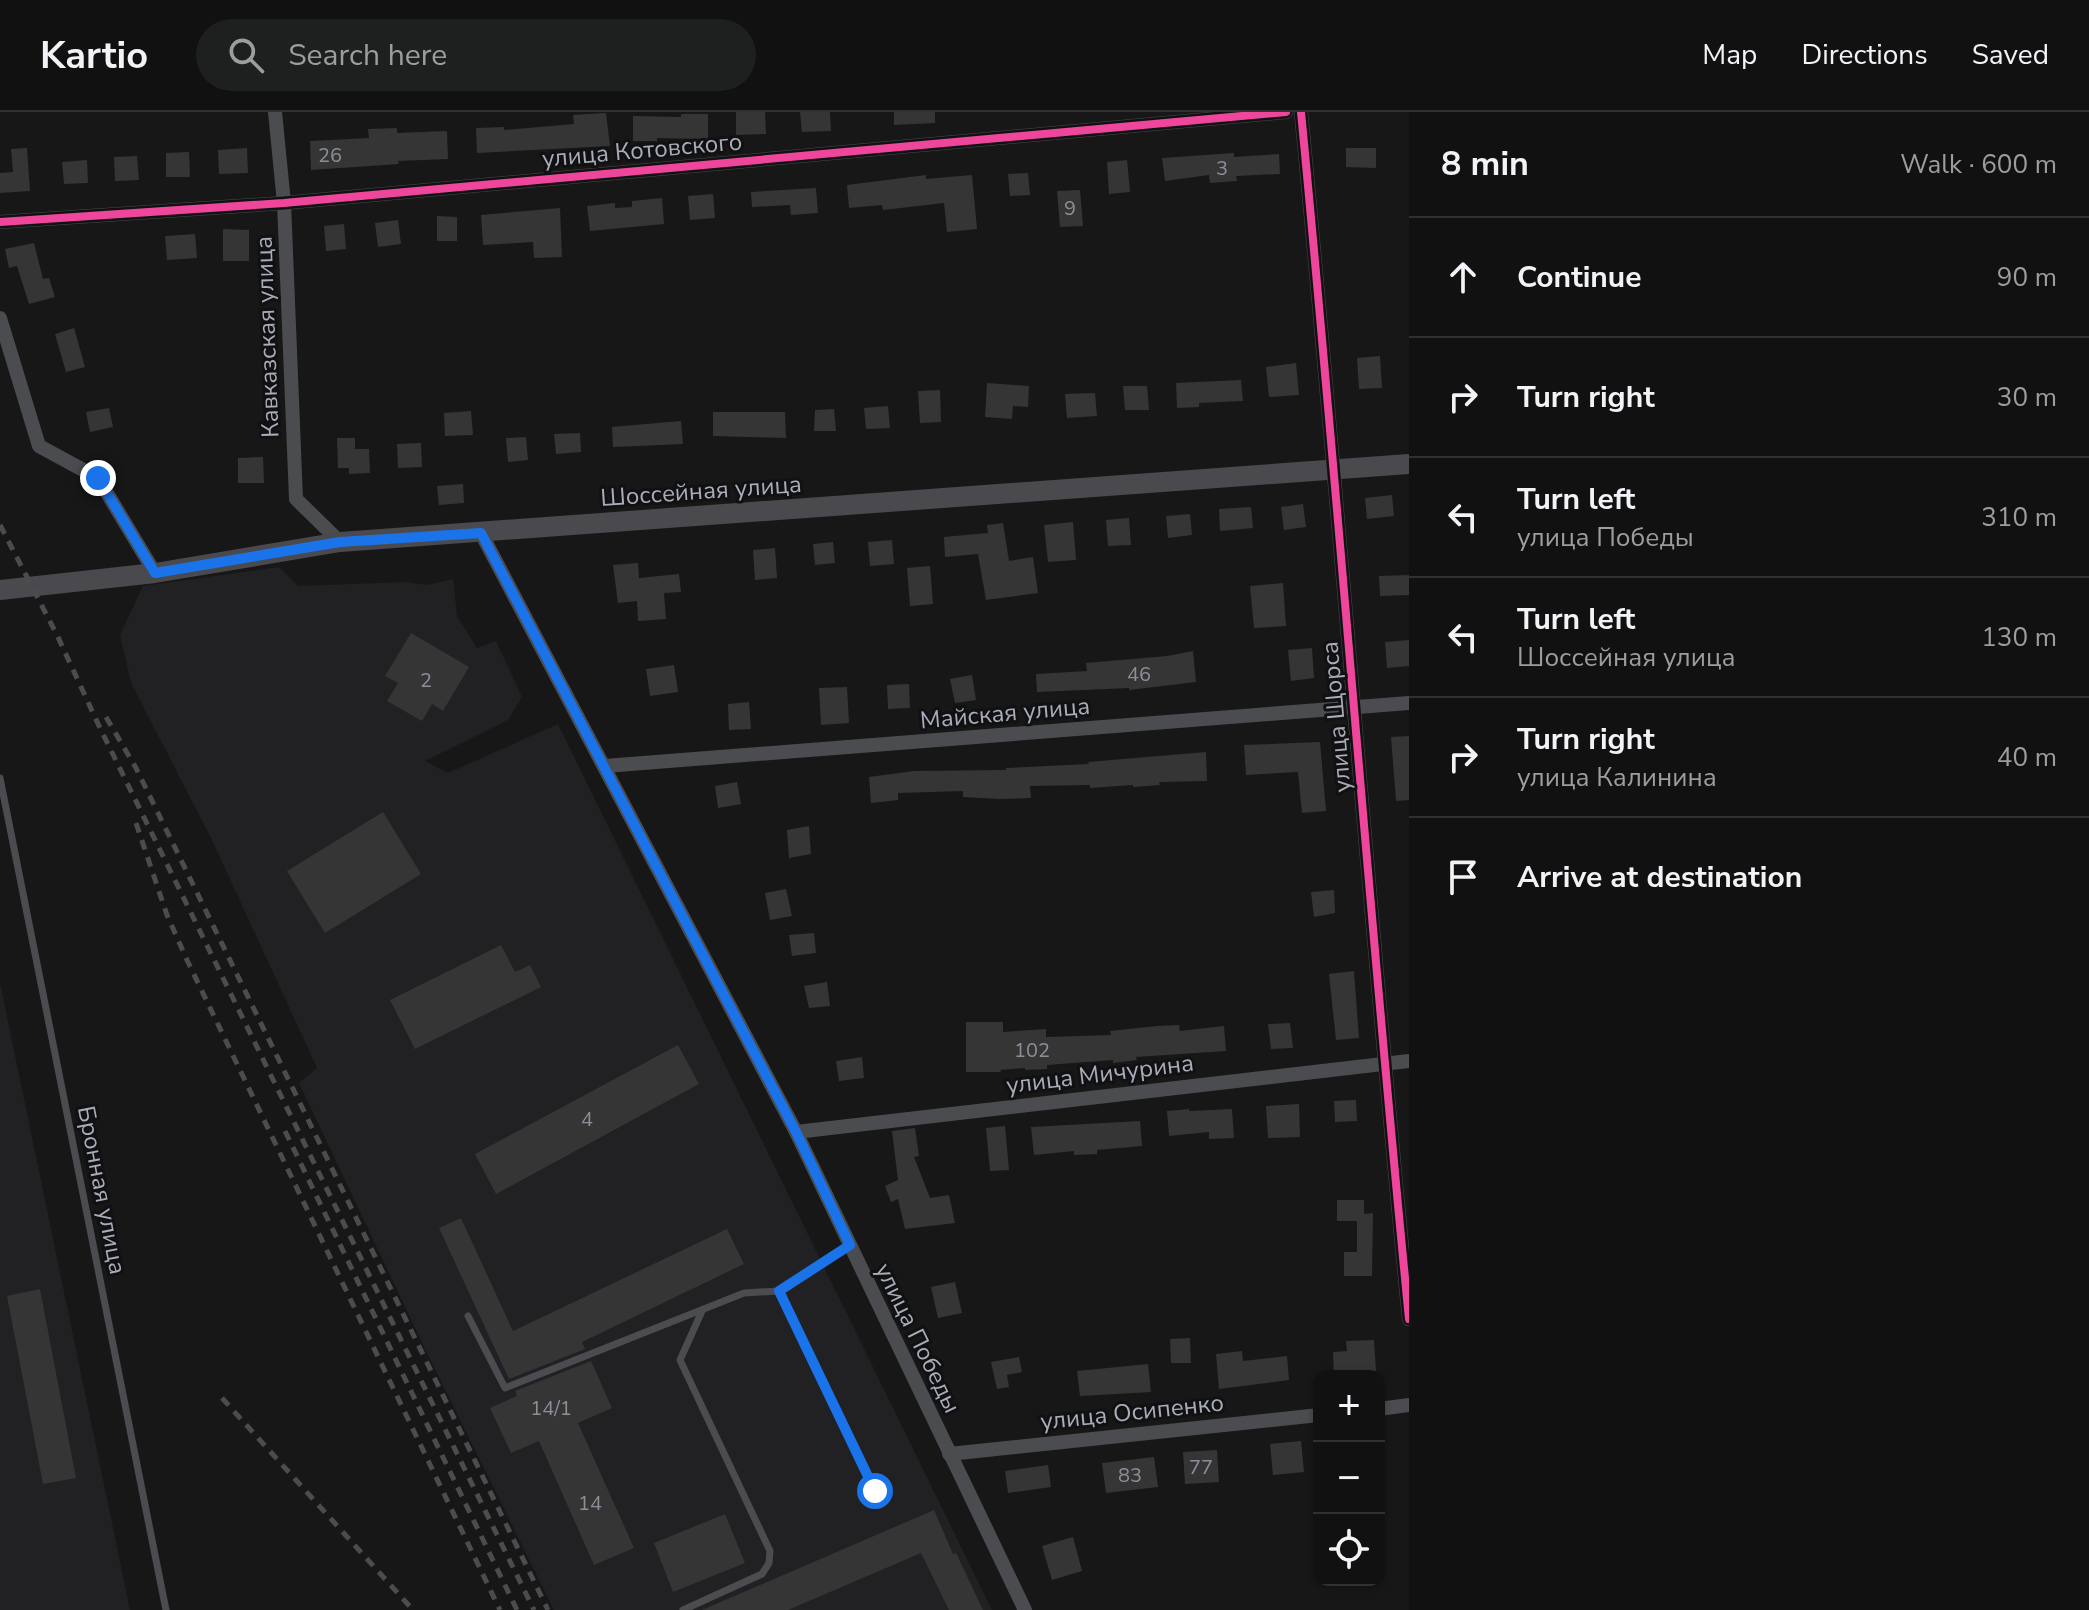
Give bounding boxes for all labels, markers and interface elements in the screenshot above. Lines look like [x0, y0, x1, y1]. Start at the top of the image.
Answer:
search box [196, 19, 756, 91]
text: Kartio [40, 30, 148, 81]
icon: search [224, 33, 268, 77]
text: Search here [288, 35, 447, 76]
text: Map [1702, 36, 1757, 74]
text: Directions [1801, 36, 1928, 74]
text: Saved [1972, 36, 2049, 74]
street label: улица Котовского [541, 125, 743, 175]
text: 8 min [1441, 141, 1529, 187]
house number: 26 [318, 142, 342, 169]
text: Walk · 600 m [1900, 147, 2057, 182]
house number: 3 [1216, 155, 1228, 182]
house number: 9 [1064, 195, 1076, 222]
street label: Кавказская улица [247, 236, 287, 438]
icon: ahead [1441, 255, 1485, 299]
text: Continue [1517, 257, 1642, 298]
text: 90 m [1997, 260, 2057, 295]
icon: right [1441, 375, 1485, 419]
text: Turn right [1517, 377, 1655, 418]
text: 30 m [1997, 380, 2057, 415]
route end [80, 460, 116, 496]
street label: Шоссейная улица [599, 468, 803, 514]
text: Turn left [1517, 479, 1635, 520]
icon: left [1441, 495, 1485, 539]
text: 310 m [1981, 500, 2057, 535]
text: улица Победы [1517, 520, 1694, 555]
text: Turn left [1517, 599, 1635, 640]
icon: left [1441, 615, 1485, 659]
text: 130 m [1981, 620, 2057, 655]
street label: улица Щорса [1313, 640, 1359, 794]
text: Шоссейная улица [1517, 640, 1735, 675]
house number: 46 [1127, 661, 1151, 688]
house number: 2 [420, 667, 432, 694]
street label: Майская улица [919, 690, 1091, 736]
text: Turn right [1517, 719, 1655, 760]
icon: right [1441, 735, 1485, 779]
text: 40 m [1997, 740, 2057, 775]
text: улица Калинина [1517, 760, 1717, 795]
icon: arrive [1441, 855, 1485, 899]
text: Arrive at destination [1517, 857, 1802, 898]
house number: 102 [1014, 1037, 1050, 1064]
street label: улица Мичурина [1004, 1047, 1196, 1101]
street label: Бронная улица [70, 1103, 134, 1277]
house number: 4 [581, 1106, 593, 1133]
street label: улица Победы [868, 1258, 968, 1418]
map controls [1313, 1370, 1385, 1586]
button: + [1313, 1370, 1385, 1442]
street label: улица Осипенко [1039, 1386, 1225, 1438]
house number: 14/1 [530, 1395, 572, 1422]
button: − [1313, 1442, 1385, 1514]
house number: 77 [1189, 1454, 1213, 1481]
house number: 83 [1118, 1462, 1142, 1489]
route start [857, 1473, 893, 1509]
house number: 14 [578, 1490, 602, 1517]
button: locate [1313, 1514, 1385, 1586]

